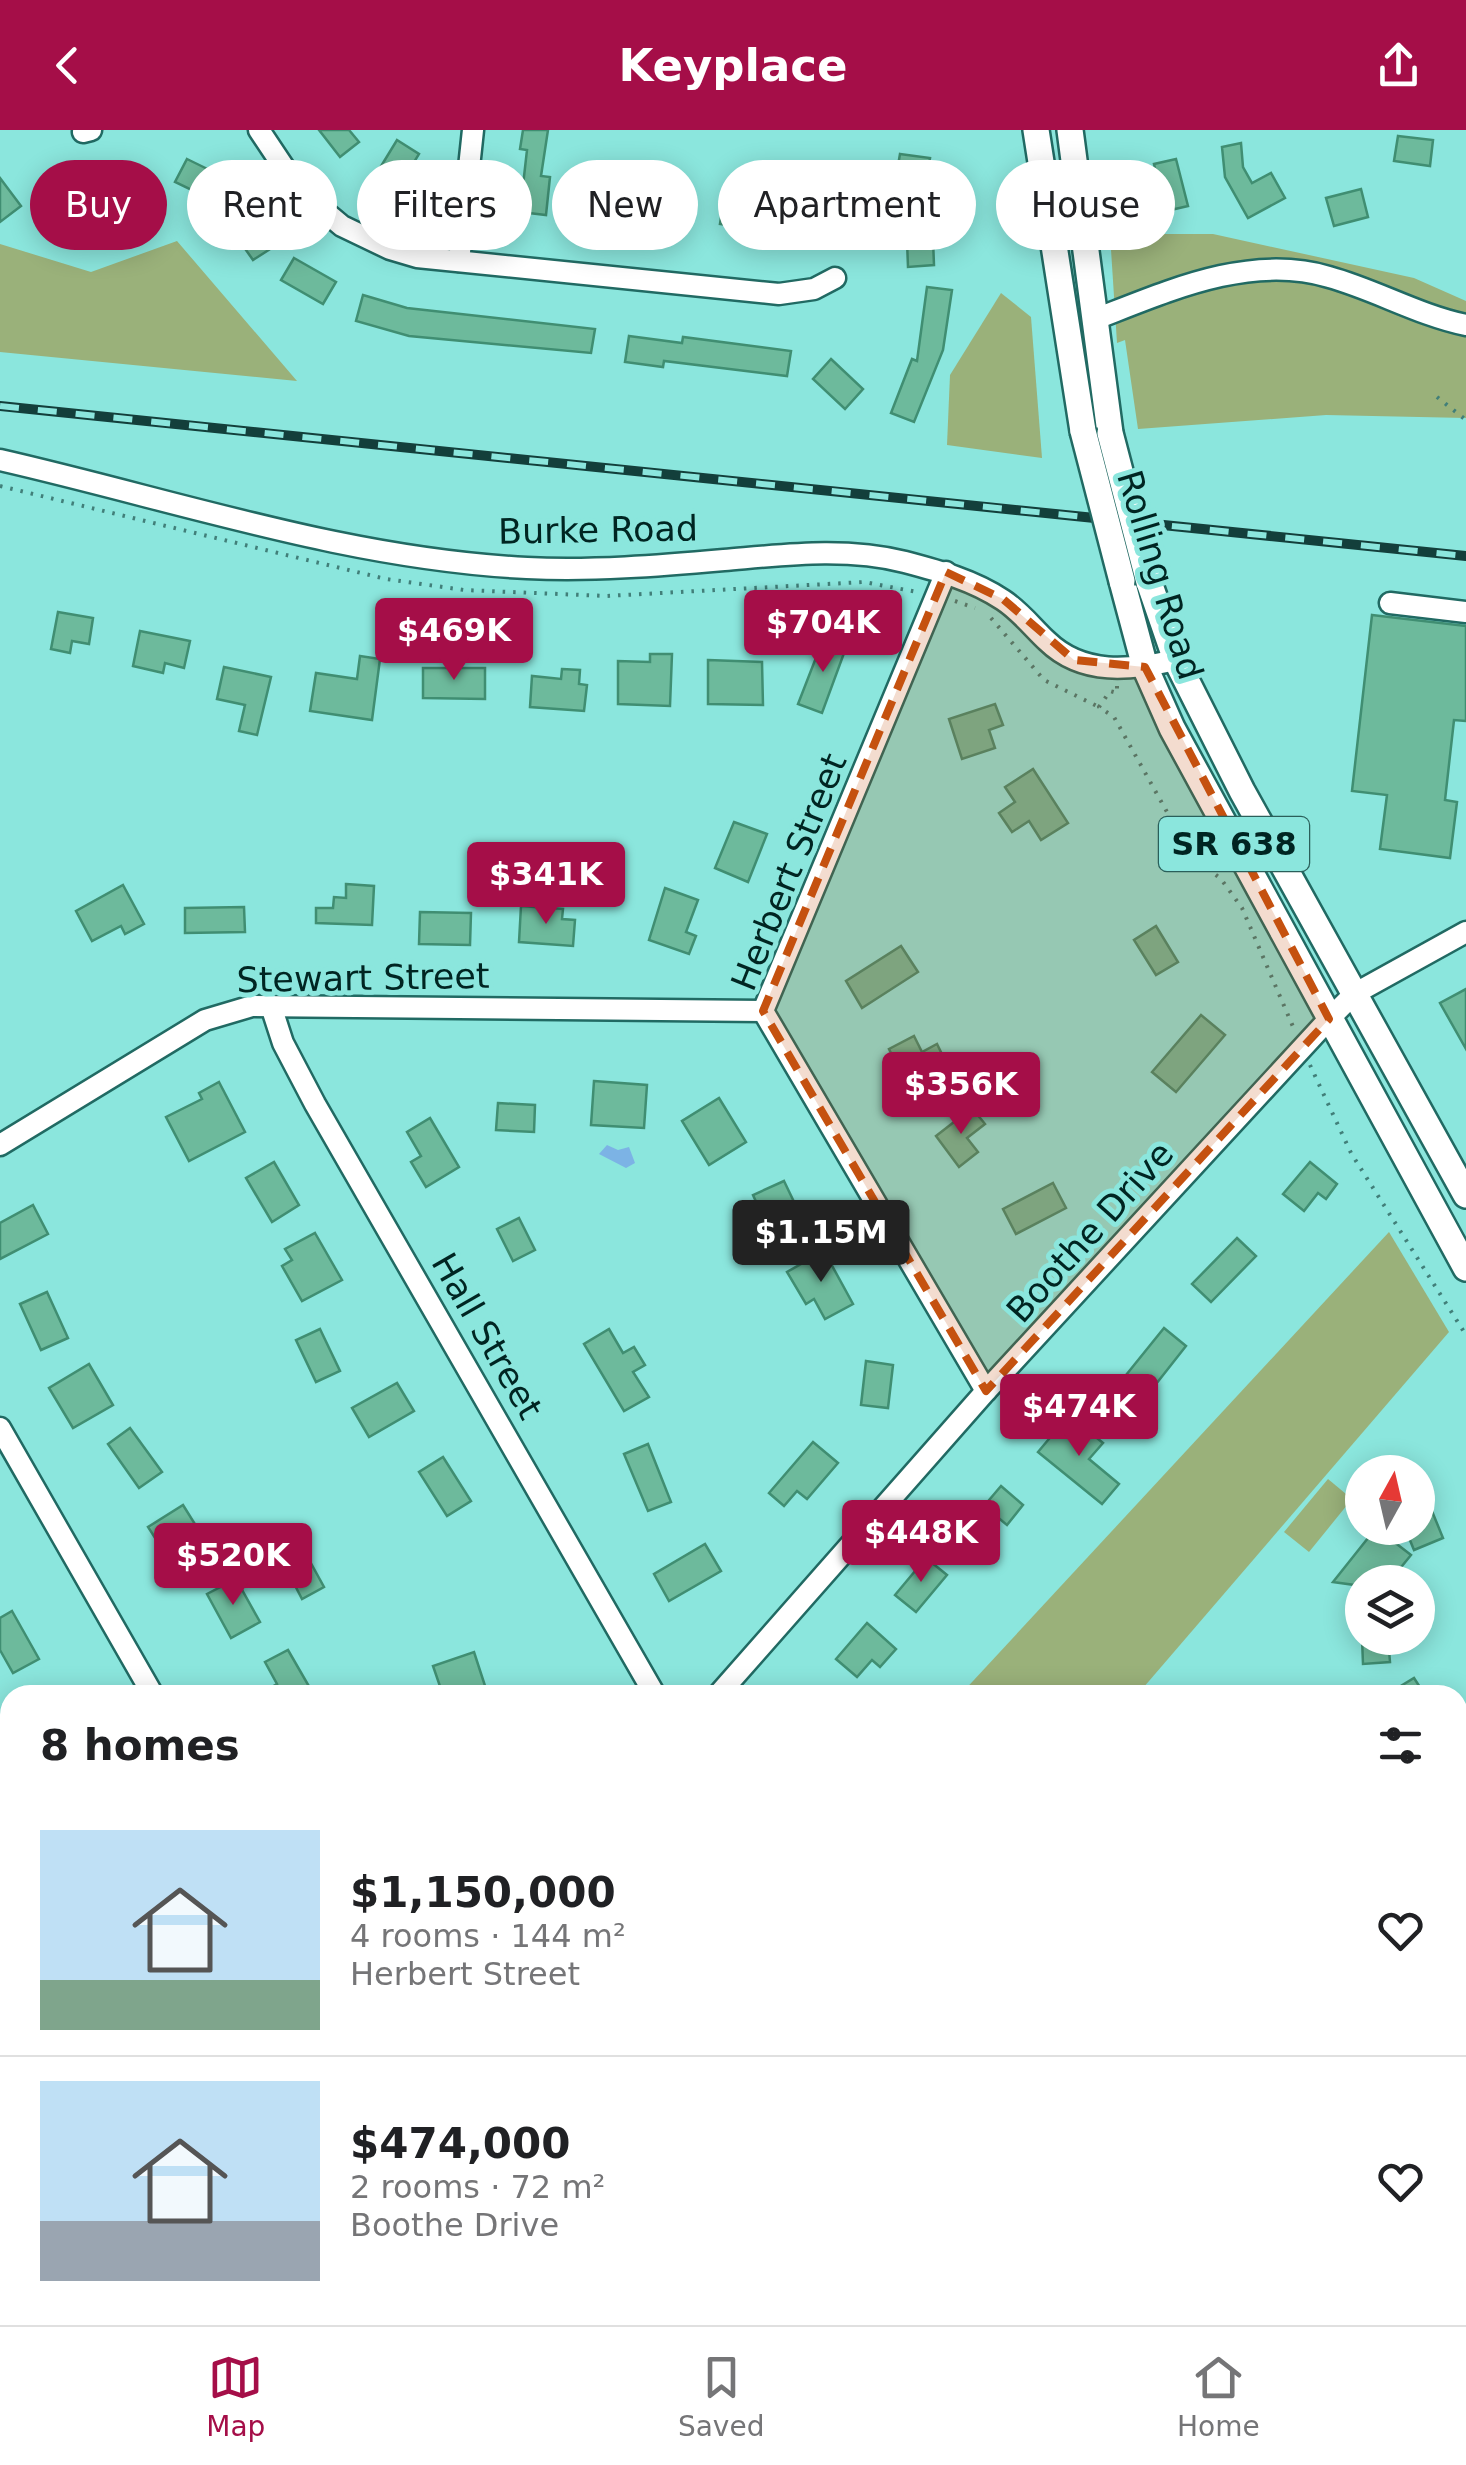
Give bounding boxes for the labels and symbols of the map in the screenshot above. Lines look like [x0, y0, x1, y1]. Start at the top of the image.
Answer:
street label: Rolling Road [1109, 466, 1211, 684]
street label: Burke Road [498, 508, 698, 552]
pin: $704K [753, 590, 893, 675]
pin: $469K [384, 598, 524, 683]
street label: Herbert Street [723, 748, 855, 996]
road number: SR 638 [1159, 817, 1309, 871]
pin: $341K [476, 842, 616, 927]
street label: Stewart Street [236, 956, 490, 1000]
pin: $356K [891, 1052, 1031, 1137]
street label: Boothe Drive [999, 1134, 1181, 1330]
pin: $1.15M [740, 1200, 902, 1285]
street label: Hall Street [424, 1246, 550, 1426]
pin: $474K [1009, 1374, 1149, 1459]
north arrow [1345, 1455, 1435, 1545]
pin: $448K [851, 1500, 991, 1585]
pin: $520K [163, 1523, 303, 1608]

